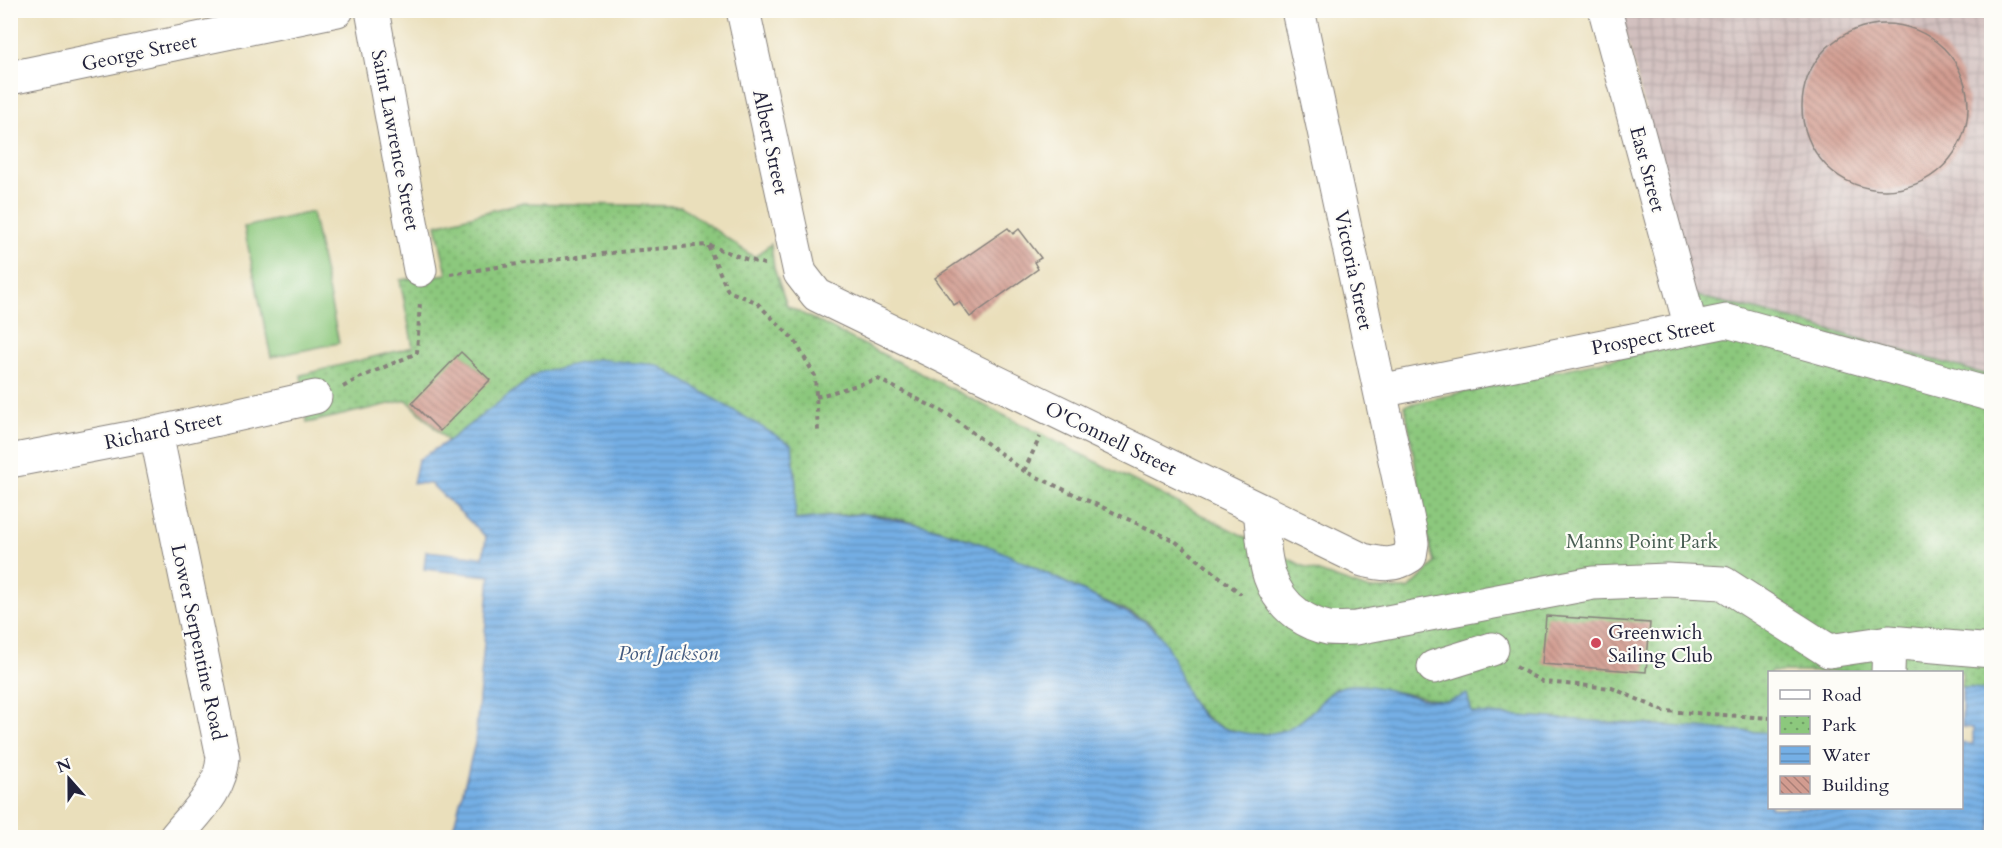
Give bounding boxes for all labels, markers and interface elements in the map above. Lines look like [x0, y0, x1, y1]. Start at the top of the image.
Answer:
street label: George Street [79, 27, 200, 78]
street label: Saint Lawrence Street [365, 47, 426, 233]
street label: Albert Street [746, 87, 795, 198]
street label: East Street [1623, 123, 1672, 216]
street label: Victoria Street [1328, 208, 1380, 333]
street label: Prospect Street [1589, 311, 1718, 362]
street label: O'Connell Street [1040, 395, 1182, 482]
street label: Richard Street [102, 405, 225, 456]
park label: Manns Point Park [1566, 528, 1718, 555]
street label: Lower Serpentine Road [165, 542, 233, 743]
place label: Greenwich Sailing Club [1608, 619, 1713, 669]
marker: Greenwich Sailing Club [1589, 636, 1603, 650]
water label: Port Jackson [618, 639, 719, 668]
legend [1768, 671, 1963, 809]
text: Road [1822, 683, 1862, 708]
text: Park [1822, 713, 1857, 738]
text: Water [1821, 743, 1871, 768]
north arrow [39, 749, 99, 809]
text: N [54, 753, 75, 779]
text: Building [1822, 773, 1890, 798]

